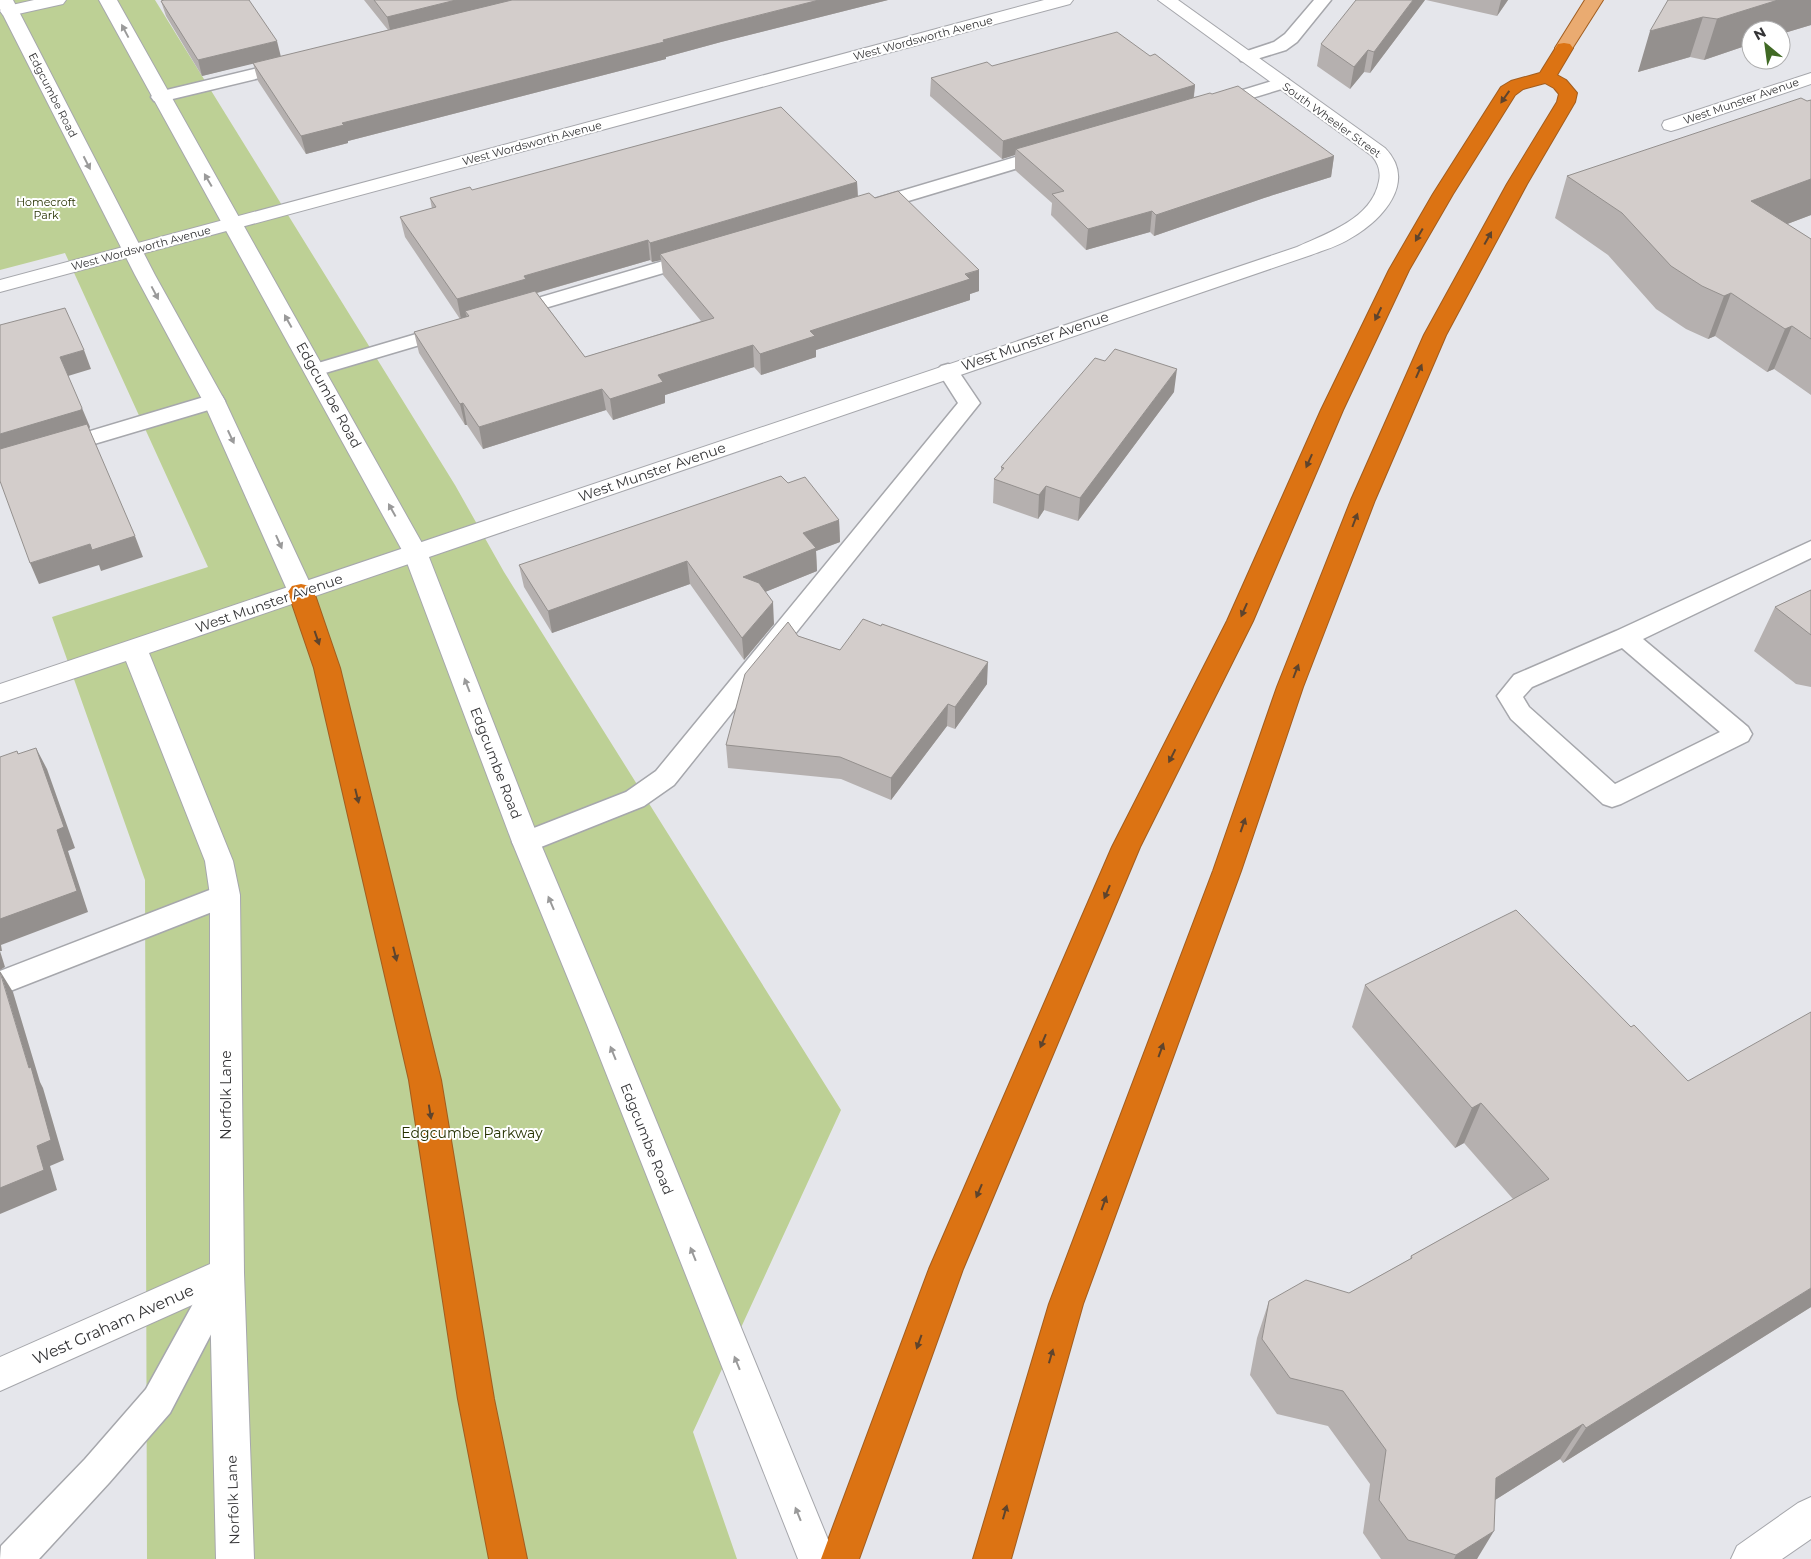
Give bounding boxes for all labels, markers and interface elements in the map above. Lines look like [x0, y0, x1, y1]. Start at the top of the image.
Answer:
street label: West Wordsworth Avenue [852, 13, 995, 63]
north arrow [1741, 20, 1791, 70]
text: N [1750, 23, 1769, 44]
one-way arrow [121, 24, 129, 38]
street label: Edgcumbe Road [26, 50, 80, 140]
street label: West Munster Avenue [1681, 75, 1801, 127]
street label: South Wheeler Street [1280, 79, 1385, 161]
one-way arrow [1500, 90, 1510, 104]
street label: West Wordsworth Avenue [461, 118, 604, 168]
one-way arrow [84, 156, 92, 170]
one-way arrow [203, 173, 212, 187]
park label: Homecroft Park [16, 195, 76, 222]
street label: West Wordsworth Avenue [70, 223, 213, 273]
one-way arrow [1415, 228, 1424, 241]
one-way arrow [1483, 231, 1492, 245]
one-way arrow [151, 286, 159, 301]
street label: West Munster Avenue [959, 307, 1111, 375]
one-way arrow [1374, 307, 1382, 321]
one-way arrow [283, 315, 292, 328]
street label: Edgcumbe Road [292, 339, 366, 451]
one-way arrow [1416, 364, 1424, 378]
one-way arrow [227, 430, 235, 444]
street label: West Munster Avenue [576, 438, 728, 506]
one-way arrow [1305, 454, 1313, 468]
one-way arrow [387, 503, 396, 516]
one-way arrow [1351, 512, 1359, 527]
one-way arrow [275, 535, 283, 549]
street label: West Munster Avenue [193, 569, 345, 637]
one-way arrow [1240, 603, 1248, 617]
one-way arrow [313, 631, 321, 646]
one-way arrow [1292, 663, 1300, 678]
one-way arrow [462, 678, 470, 692]
street label: Edgcumbe Road [466, 704, 526, 822]
one-way arrow [1168, 749, 1176, 763]
one-way arrow [353, 788, 361, 803]
one-way arrow [1240, 817, 1247, 832]
one-way arrow [1103, 885, 1111, 899]
one-way arrow [547, 895, 555, 910]
one-way arrow [391, 946, 399, 961]
one-way arrow [1039, 1034, 1047, 1048]
one-way arrow [1157, 1043, 1165, 1058]
one-way arrow [609, 1045, 617, 1060]
street label: Norfolk Lane [217, 1050, 235, 1140]
street label: Edgcumbe Road [616, 1081, 678, 1197]
one-way arrow [427, 1104, 435, 1120]
park label: Edgcumbe Parkway [401, 1124, 543, 1142]
one-way arrow [975, 1184, 983, 1198]
one-way arrow [1100, 1195, 1108, 1210]
one-way arrow [689, 1246, 697, 1261]
street label: West Graham Avenue [30, 1280, 197, 1369]
one-way arrow [915, 1334, 922, 1349]
one-way arrow [1048, 1349, 1056, 1364]
one-way arrow [733, 1355, 741, 1370]
street label: Norfolk Lane [222, 1455, 244, 1545]
one-way arrow [1002, 1505, 1010, 1520]
one-way arrow [794, 1506, 802, 1521]

